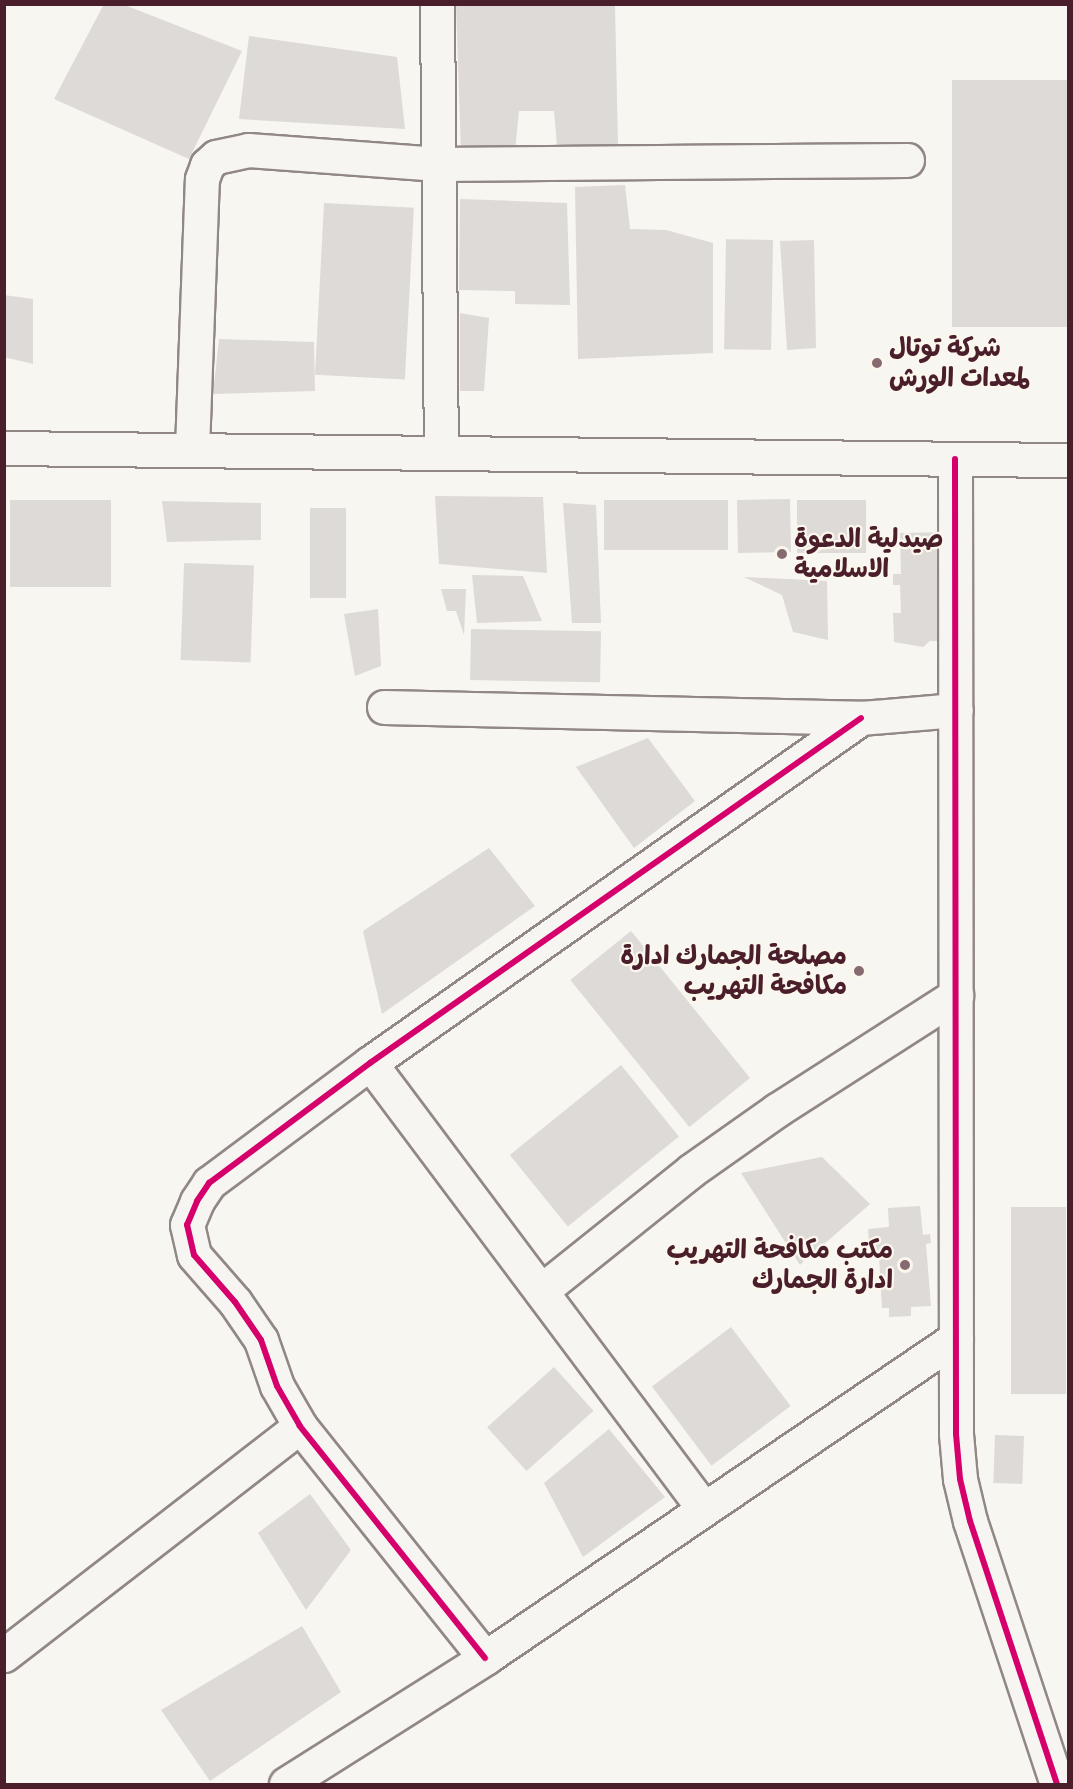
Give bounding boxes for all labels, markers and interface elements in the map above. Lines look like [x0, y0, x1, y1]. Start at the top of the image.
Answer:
place label: شركة توتال لمعدات الورش [889, 332, 1030, 394]
marker: شركة توتال لمعدات الورش [870, 356, 884, 370]
place label: صيدلية الدعوة الاسلامية [794, 523, 943, 584]
marker: صيدلية الدعوة الاسلامية [775, 547, 789, 561]
place label: مصلحة الجمارك ادارة مكافحة التهريب [620, 940, 847, 1002]
marker: مصلحة الجمارك ادارة مكافحة التهريب [852, 964, 866, 978]
place label: مكتب مكافحة التهريب ادارة الجمارك [667, 1234, 893, 1296]
marker: مكتب مكافحة التهريب ادارة الجمارك [898, 1258, 912, 1272]

